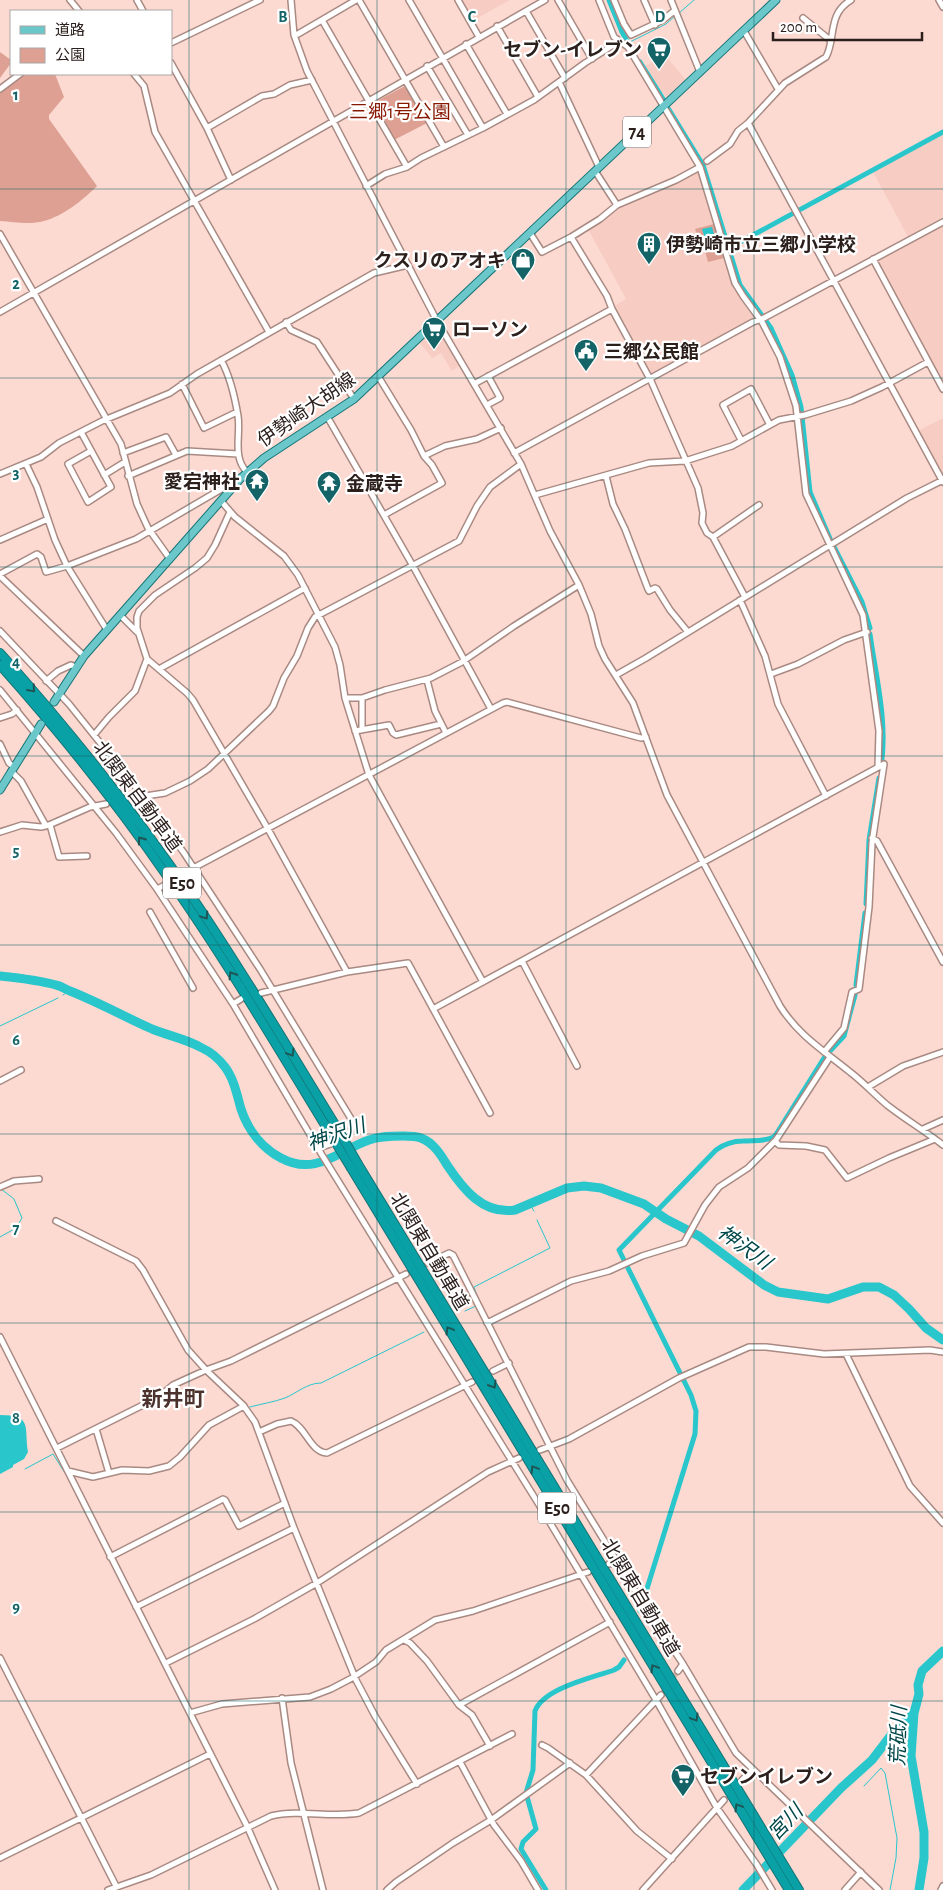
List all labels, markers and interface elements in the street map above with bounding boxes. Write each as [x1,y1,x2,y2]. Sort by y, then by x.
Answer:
text: B [278,9,288,25]
text: C [468,9,477,25]
text: D [655,9,666,25]
legend [10,10,172,75]
scale bar [773,10,922,42]
text: 200 m [780,20,817,35]
text: 道路 [55,22,85,38]
supermarket icon: セブン-イレブン [646,36,672,70]
place label: セブン-イレブン [503,39,642,60]
text: 公園 [55,47,85,63]
text: 1 [13,87,19,103]
park label: 三郷1号公園 [349,102,451,122]
road number: 74 [623,116,651,148]
building icon: 伊勢崎市立三郷小学校 [636,231,662,265]
place label: 伊勢崎市立三郷小学校 [666,234,856,255]
shop icon: クスリのアオキ [510,247,536,281]
place label: クスリのアオキ [374,251,506,271]
text: 2 [12,276,20,292]
supermarket icon: ローソン [421,316,447,350]
place label: ローソン [452,321,528,340]
public building icon: 三郷公民館 [573,338,599,372]
place label: 三郷公民館 [604,342,699,362]
street label: 伊勢崎大胡線 [254,368,359,451]
text: 3 [13,465,20,481]
temple icon: 愛宕神社 [244,468,270,502]
temple icon: 金蔵寺 [316,470,342,504]
place label: 愛宕神社 [164,471,240,492]
place label: 金蔵寺 [346,474,403,494]
text: 4 [12,654,20,670]
one-way arrow [27,684,36,693]
street label: 北関東自動車道 [89,737,185,856]
one-way arrow [139,837,147,846]
text: 5 [13,843,20,859]
road number: E50 [163,868,201,898]
one-way arrow [198,911,208,920]
one-way arrow [229,971,239,980]
text: 6 [12,1032,20,1048]
one-way arrow [285,1048,295,1057]
water label: 神沢川 [304,1114,370,1154]
street label: 北関東自動車道 [386,1189,472,1314]
text: 7 [13,1221,20,1237]
water label: 神沢川 [714,1221,777,1275]
one-way arrow [446,1327,456,1336]
one-way arrow [486,1379,496,1388]
district label: 新井町 [142,1387,205,1410]
text: 8 [12,1410,20,1426]
one-way arrow [530,1466,540,1475]
road number: E50 [538,1492,576,1524]
street label: 北関東自動車道 [597,1535,683,1660]
text: 9 [12,1599,20,1615]
one-way arrow [651,1664,661,1673]
water label: 荒砥川 [887,1704,910,1766]
one-way arrow [689,1713,698,1722]
supermarket icon: セブンイレブン [670,1763,696,1797]
place label: セブンイレブン [700,1766,833,1787]
water label: 宮川 [764,1799,808,1844]
one-way arrow [735,1803,745,1812]

